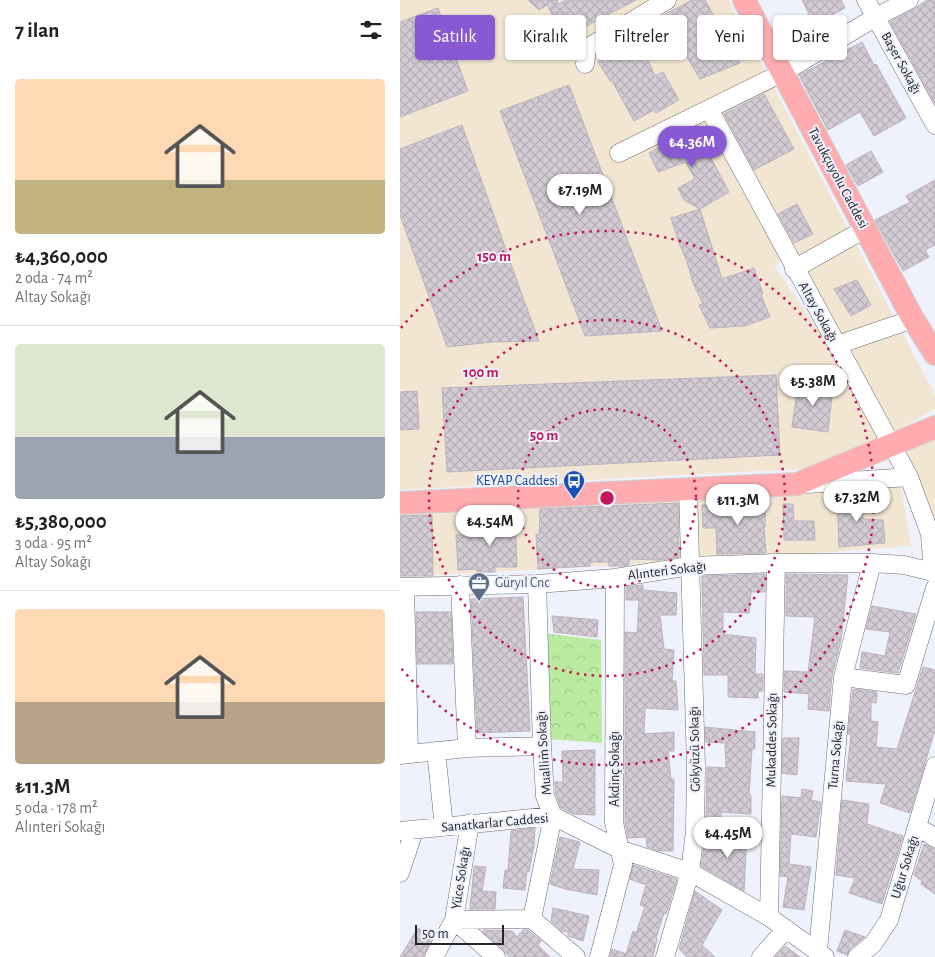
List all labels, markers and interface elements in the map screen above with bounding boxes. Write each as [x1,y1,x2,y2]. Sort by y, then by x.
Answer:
chip: Satılık [415,15,495,60]
chip: Kiralık [505,15,586,60]
chip: Filtreler [596,15,687,60]
chip: Yeni [697,15,763,60]
chip: Daire [773,15,847,60]
icon: filters [357,16,385,44]
text: 7 ilan [15,20,59,41]
street label: Başer Sokağı [878,30,924,96]
icon: home [155,111,245,201]
street label: Tavukçuyolu Caddesi [805,125,871,231]
pin: ₺4.36M [651,126,733,168]
text: ₺4.36M [669,134,715,150]
pin: ₺7.19M [539,174,621,216]
text: ₺7.19M [558,182,602,198]
text: ₺4,360,000 [15,246,108,267]
text: 150 m [477,249,511,264]
text: 2 oda · 74 m² [15,270,93,286]
street label: Altay Sokağı [796,279,840,345]
text: Altay Sokağı [15,289,91,305]
pin: ₺5.38M [772,364,854,407]
text: 100 m [463,365,499,380]
text: ₺5.38M [790,373,836,389]
icon: home [155,377,245,467]
text: 50 m [530,428,558,443]
bus stop icon: KEYAP Caddesi [562,469,586,500]
place label: KEYAP Caddesi [476,474,558,488]
pin: ₺7.32M [816,480,898,523]
pin: ₺11.3M [697,484,779,526]
centre of rings [598,489,616,507]
text: ₺7.32M [834,489,880,505]
text: ₺11.3M [717,492,759,508]
pin: ₺4.54M [449,504,531,547]
text: ₺5,380,000 [15,511,107,532]
text: ₺4.54M [467,513,513,529]
text: 3 oda · 95 m² [15,535,92,551]
text: Altay Sokağı [15,554,91,570]
street label: Alınteri Sokağı [627,559,707,583]
office icon: Güryıl Cnc [467,571,491,602]
place label: Güryıl Cnc [495,576,550,590]
icon: home [155,642,245,732]
street label: Mukaddes Sokağı [764,692,780,788]
street label: Gökyüzü Sokağı [687,706,703,792]
street label: Muallim Sokağı [534,711,554,795]
street label: Turna Sokağı [826,720,846,790]
street label: Akdinç Sokağı [608,731,622,807]
text: ₺11.3M [15,776,71,797]
text: 5 oda · 178 m² [15,800,98,816]
street label: Sanatkarlar Caddesi [441,811,549,835]
pin: ₺4.45M [687,816,769,859]
text: Alınteri Sokağı [15,819,105,835]
text: ₺4.45M [705,825,751,841]
street label: Uğur Sokağı [889,834,921,900]
street label: Yüce Sokağı [449,845,473,911]
scale bar [415,922,504,945]
text: 50 m [422,927,449,941]

